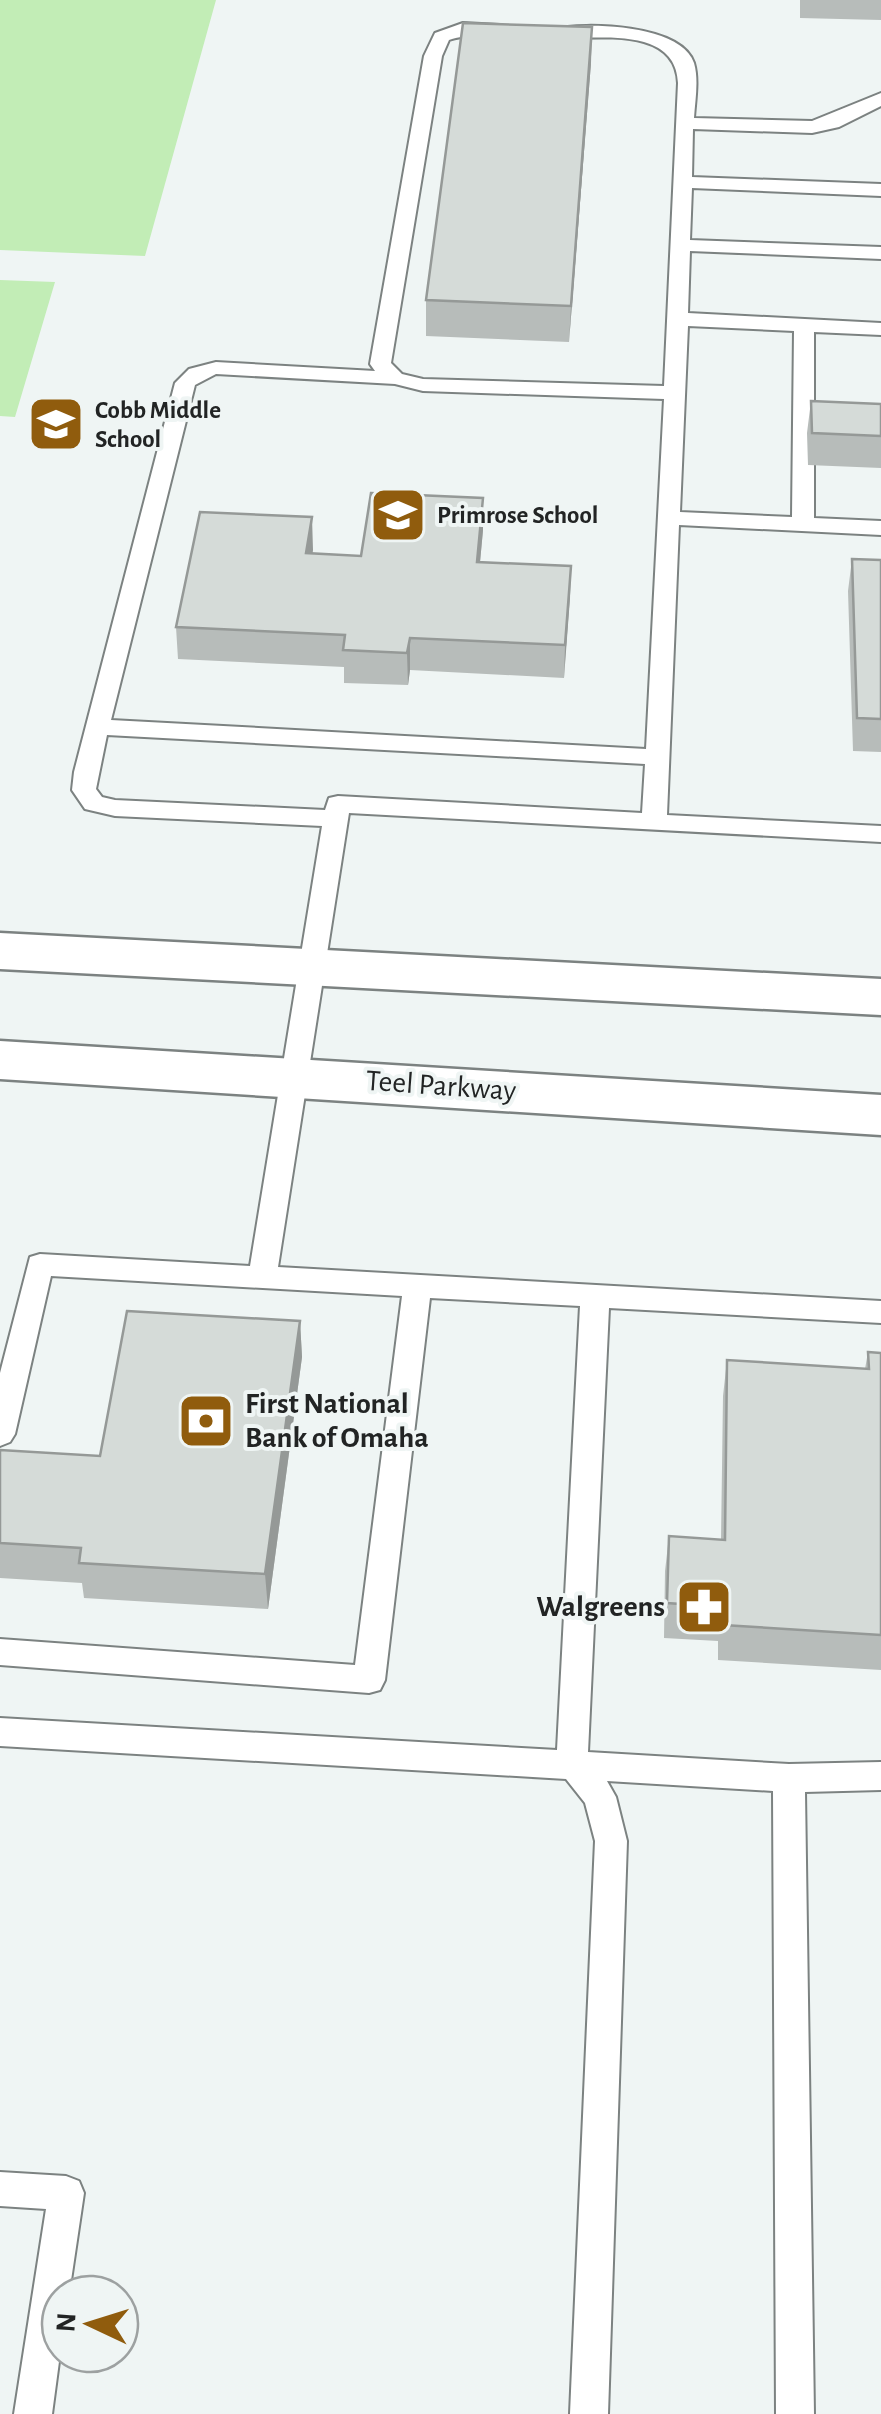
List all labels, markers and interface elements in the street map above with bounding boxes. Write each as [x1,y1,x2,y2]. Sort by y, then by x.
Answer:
school or university icon: Cobb Middle School [26,394,86,454]
place label: Cobb Middle School [95,398,221,452]
school or university icon: Primrose School [368,485,428,545]
place label: Primrose School [437,503,598,528]
street label: Teel Parkway [365,1066,517,1106]
place label: First National Bank of Omaha [245,1389,429,1453]
bank icon: First National Bank of Omaha [176,1391,236,1451]
pharmacy icon: Walgreens [674,1577,734,1637]
place label: Walgreens [536,1592,665,1622]
north arrow [40,2274,140,2374]
text: N [52,2312,82,2333]

